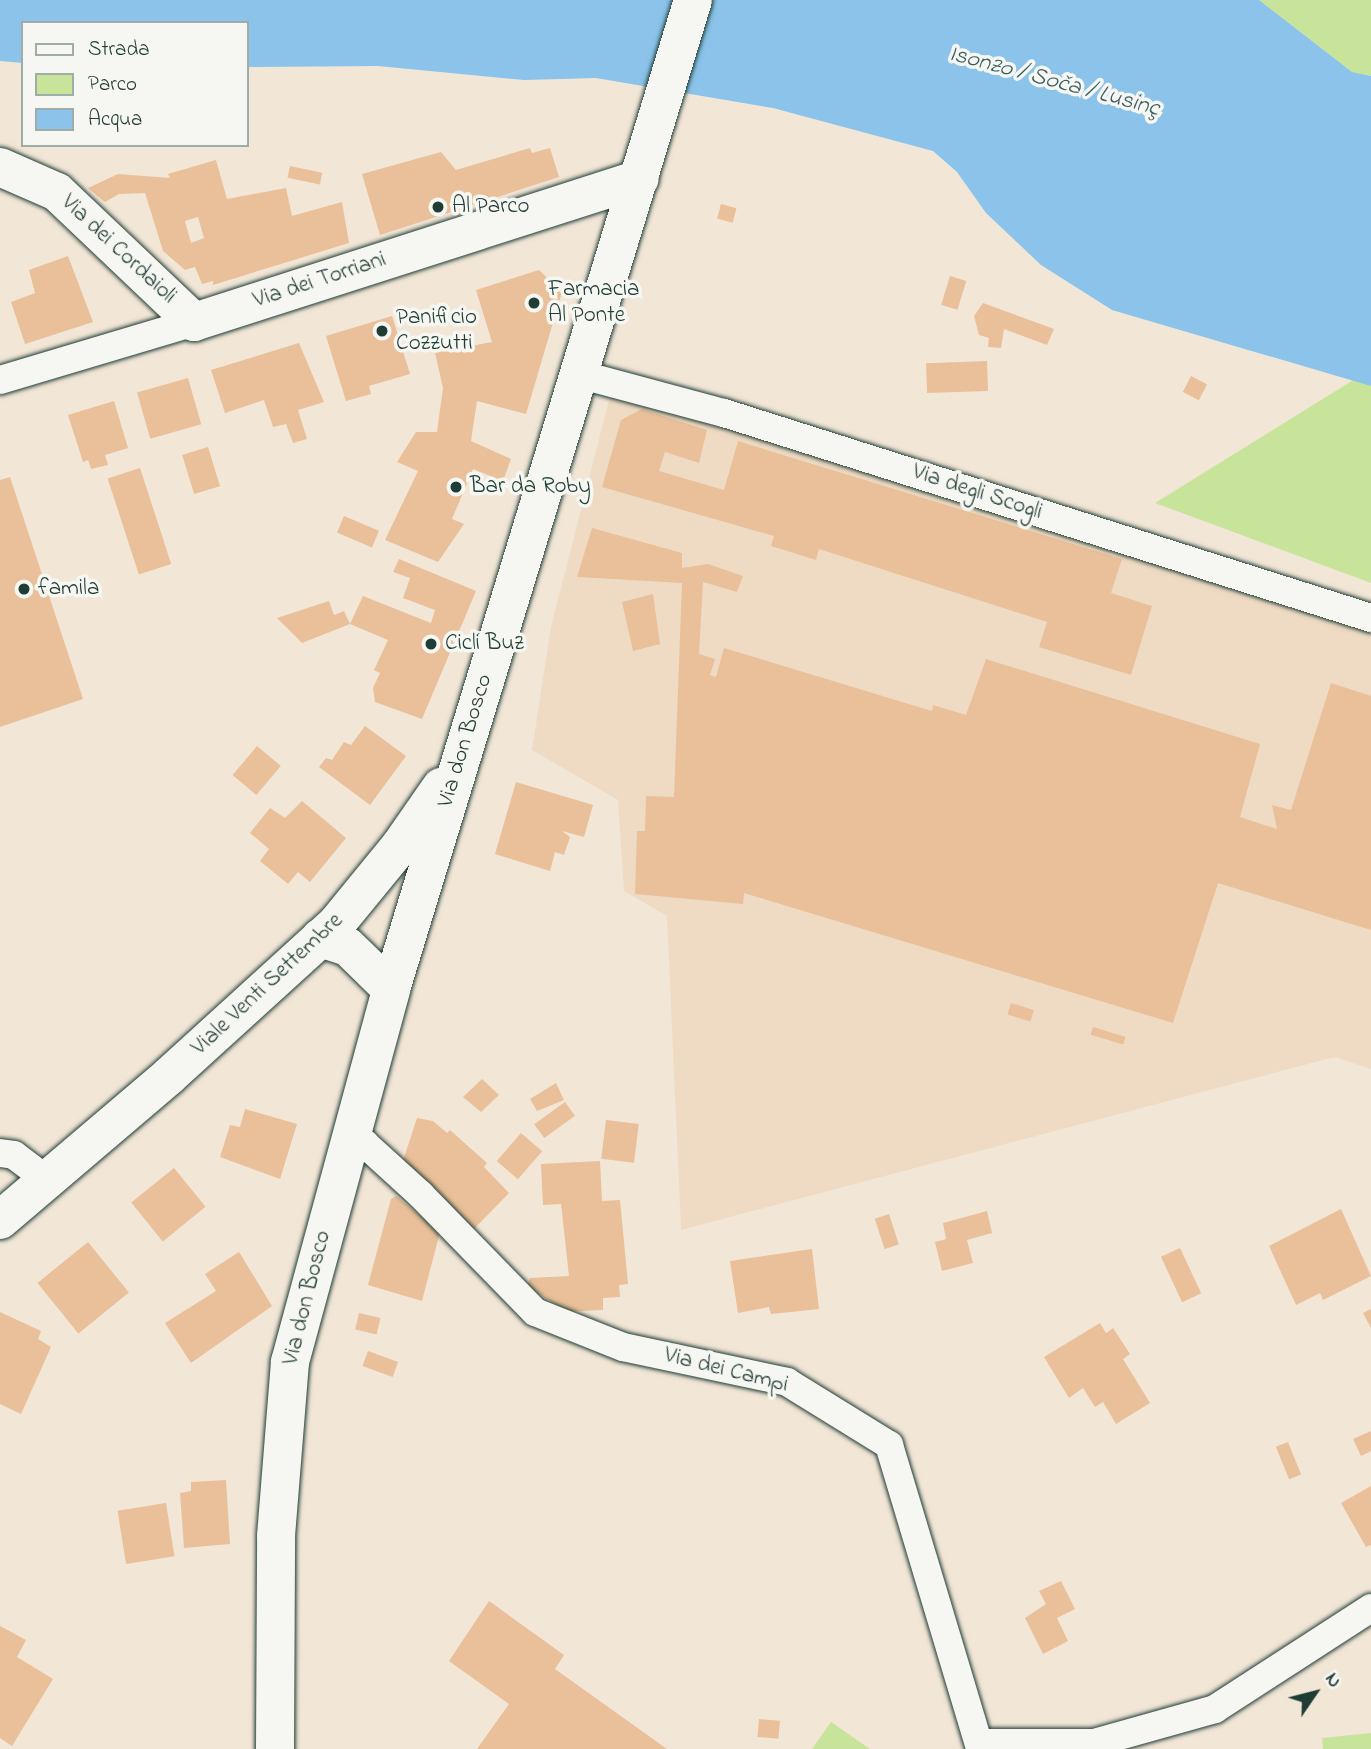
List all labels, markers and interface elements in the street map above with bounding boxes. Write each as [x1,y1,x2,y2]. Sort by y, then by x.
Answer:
legend [21,21,248,147]
text: Strada [88,35,150,65]
water label: Isonzo / Soča / Lusinç [946,40,1162,124]
text: Parco [88,70,137,100]
text: Acqua [88,105,142,135]
street label: Via dei Cordaioli [55,189,181,311]
place label: Al Parco [452,193,529,221]
marker: Al Parco [430,199,446,215]
street label: Via dei Torriani [250,247,390,315]
place label: Farmacia Al Ponte [548,276,639,330]
marker: Farmacia Al Ponte [526,295,542,311]
place label: Panificio Cozzutti [396,304,477,358]
marker: Panificio Cozzutti [374,323,390,339]
street label: Via degli Scogli [909,459,1045,527]
place label: Bar da Roby [470,473,591,501]
marker: Bar da Roby [448,479,464,495]
place label: famila [38,575,99,603]
marker: famila [16,581,32,597]
place label: Cicli Buz [445,630,524,658]
marker: Cicli Buz [423,636,439,652]
street label: Via don Bosco [433,671,499,811]
street label: Viale Venti Settembre [187,908,349,1062]
street label: Via don Bosco [278,1228,338,1368]
street label: Via dei Campi [661,1342,791,1400]
north arrow [1280,1658,1350,1728]
text: N [1318,1668,1347,1694]

